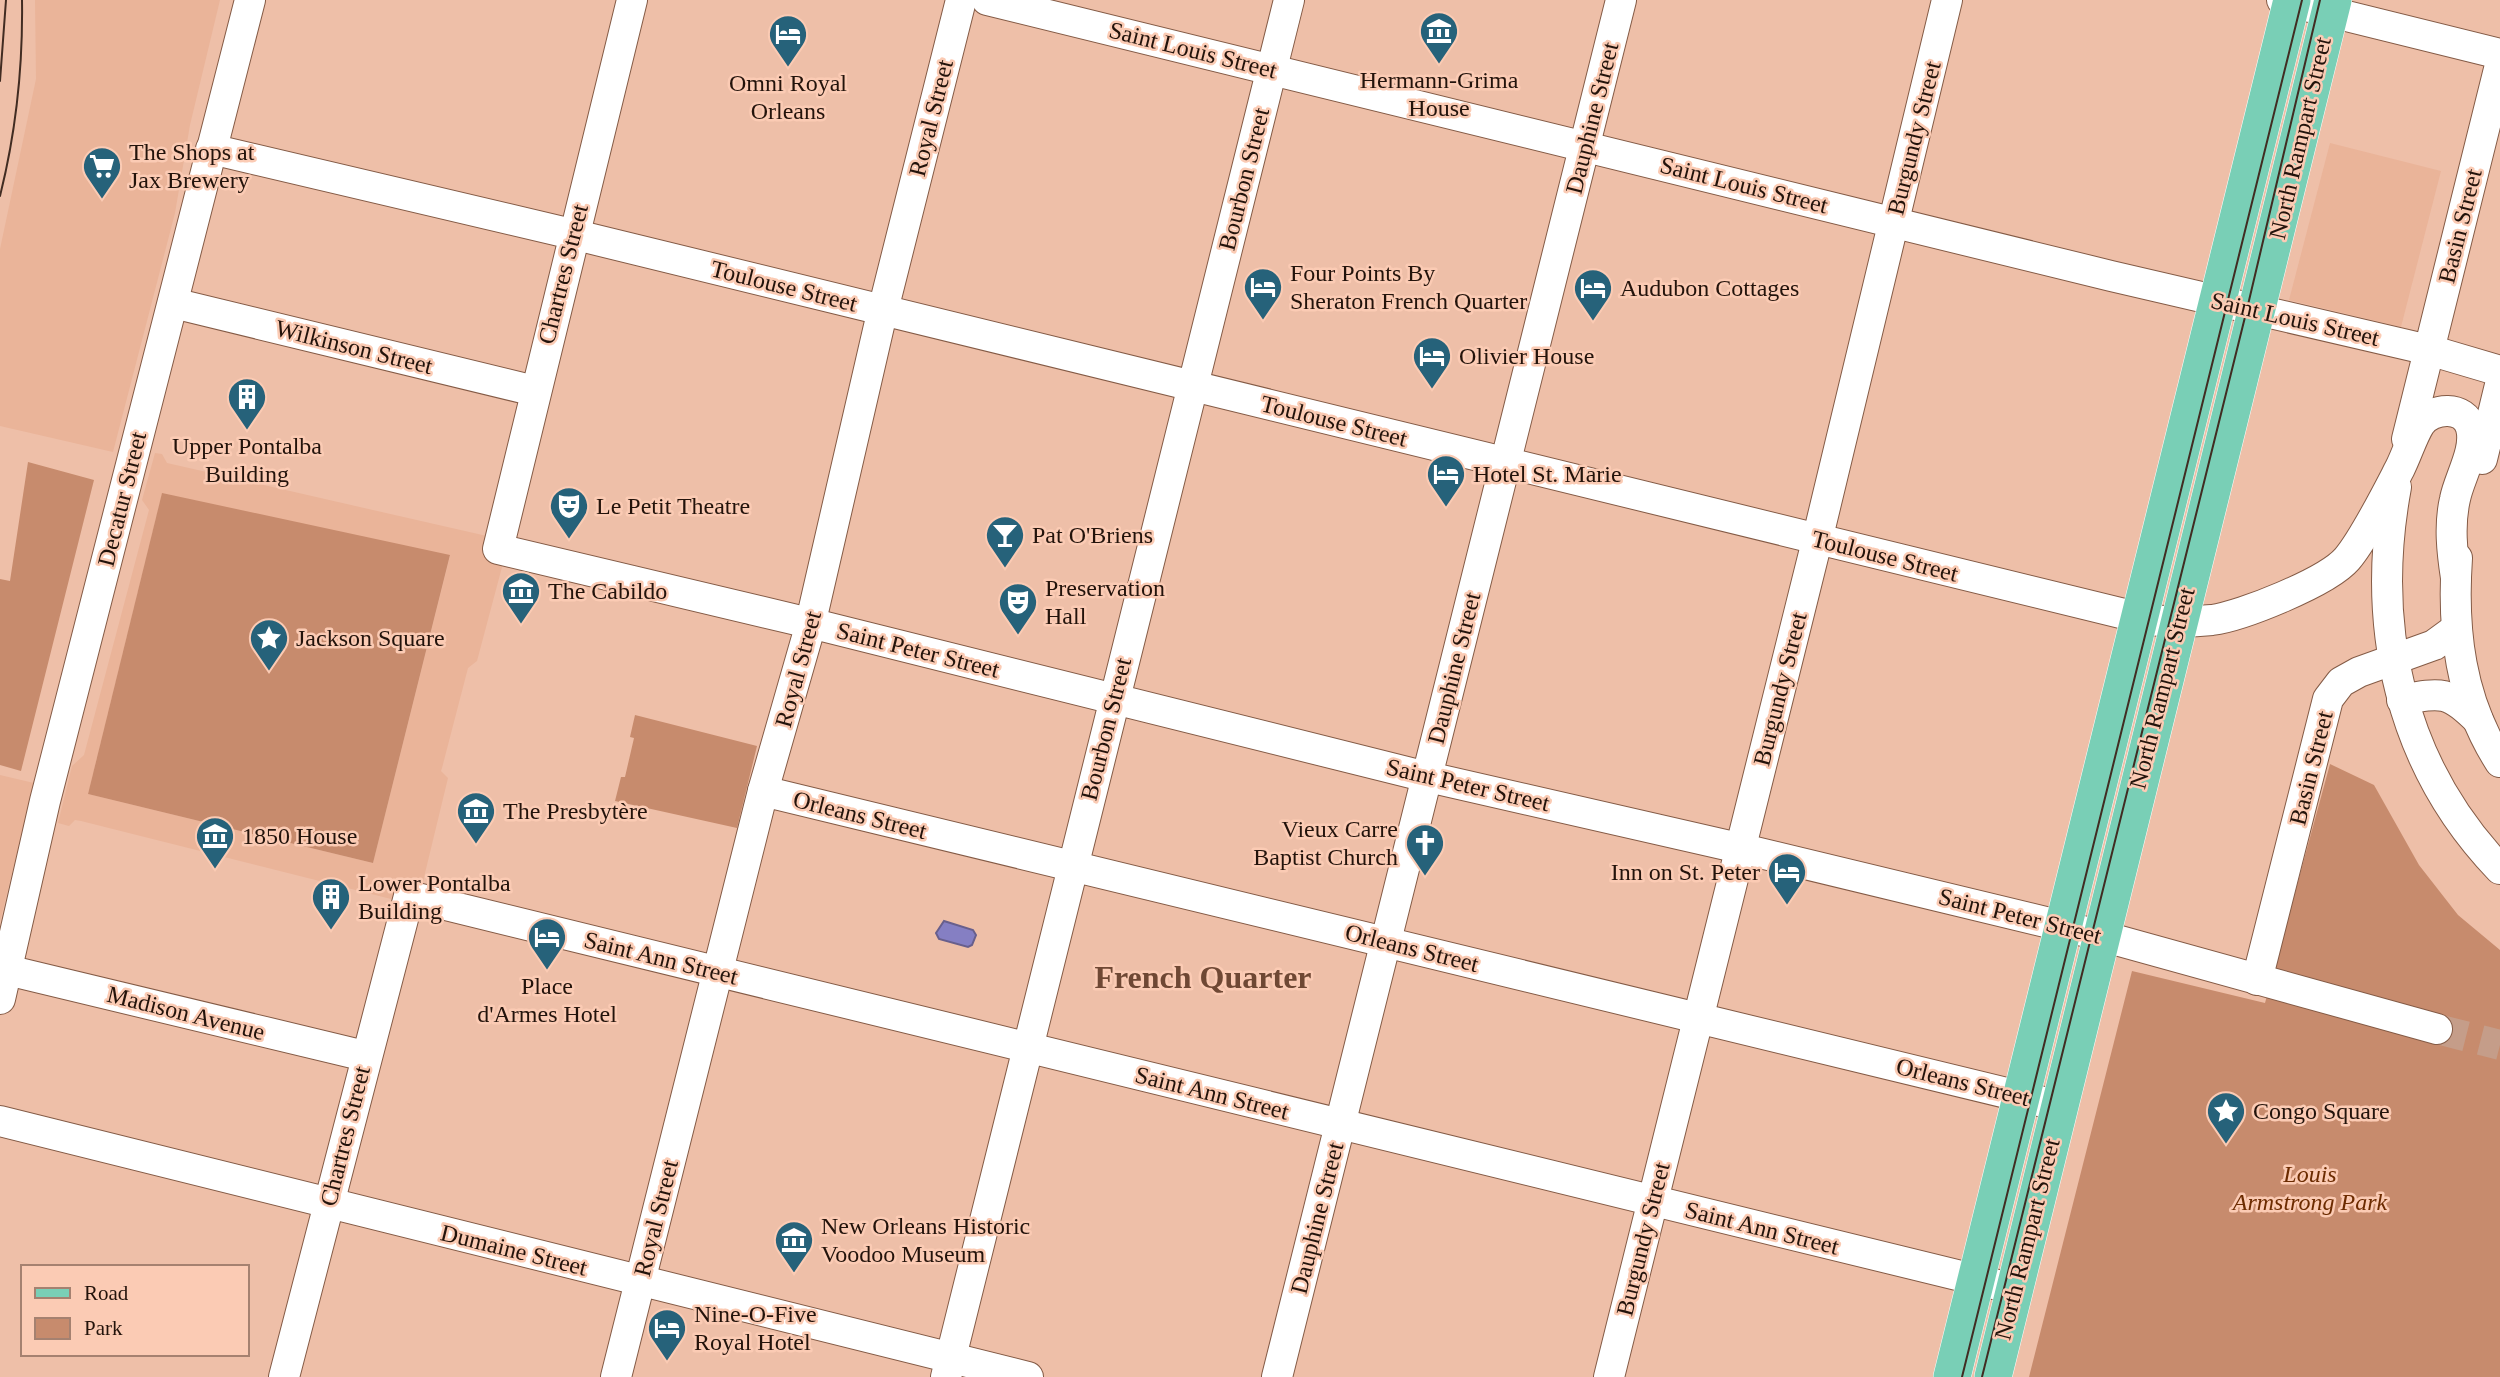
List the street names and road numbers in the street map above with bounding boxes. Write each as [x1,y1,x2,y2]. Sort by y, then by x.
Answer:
street label: Saint Louis Street [1106,17,1280,83]
street label: North Rampart Street [2264,34,2336,242]
street label: Dauphine Street [1561,39,1623,196]
street label: Royal Street [904,57,958,179]
street label: Burgundy Street [1882,58,1946,218]
street label: Bourbon Street [1214,105,1274,253]
street label: Saint Louis Street [1657,152,1831,218]
street label: Basin Street [2433,166,2487,286]
street label: Chartres Street [533,201,593,347]
street label: Toulouse Street [708,255,860,317]
street label: Saint Louis Street [2208,287,2382,351]
street label: Wilkinson Street [273,315,436,379]
street label: Toulouse Street [1258,390,1410,452]
street label: Decatur Street [93,429,151,569]
street label: Toulouse Street [1809,525,1961,587]
street label: North Rampart Street [2124,584,2200,791]
street label: Dauphine Street [1423,589,1485,746]
street label: Royal Street [770,608,826,730]
street label: Burgundy Street [1748,609,1812,769]
street label: Saint Peter Street [834,617,1002,683]
street label: Bourbon Street [1076,655,1136,803]
street label: Basin Street [2284,708,2338,828]
street label: Saint Peter Street [1384,754,1552,816]
street label: Orleans Street [791,786,930,844]
street label: Saint Peter Street [1936,883,2104,949]
street label: Orleans Street [1343,919,1482,977]
street label: Saint Ann Street [582,926,741,990]
street label: Madison Avenue [104,981,268,1045]
street label: Orleans Street [1894,1053,2033,1111]
street label: Saint Ann Street [1133,1061,1292,1125]
street label: Chartres Street [315,1063,375,1209]
street label: North Rampart Street [1989,1135,2065,1342]
street label: Dauphine Street [1286,1139,1348,1296]
street label: Royal Street [629,1157,683,1279]
street label: Burgundy Street [1611,1159,1675,1319]
street label: Saint Ann Street [1683,1196,1842,1260]
street label: Dumaine Street [438,1219,590,1281]

